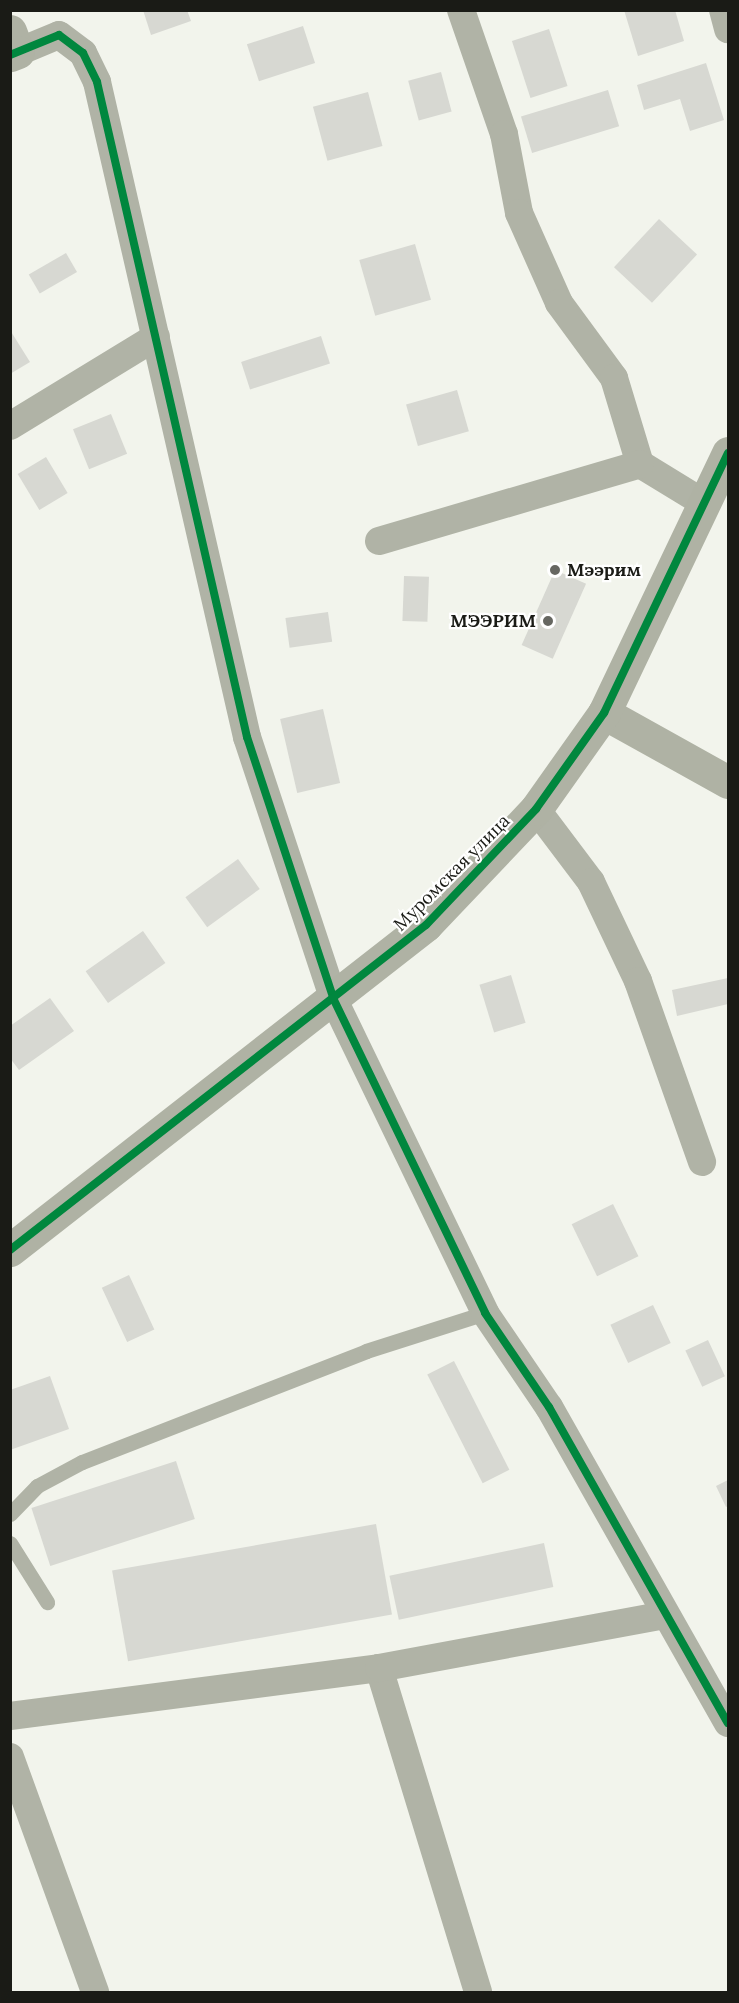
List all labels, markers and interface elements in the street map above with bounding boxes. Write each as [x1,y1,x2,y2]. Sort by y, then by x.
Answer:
place label: Мээрим [567,559,641,581]
marker: Мээрим [548,563,562,577]
place label: МЭЭРИМ [450,610,536,632]
marker: МЭЭРИМ [541,614,555,628]
street label: Муромская улица [389,810,515,936]

